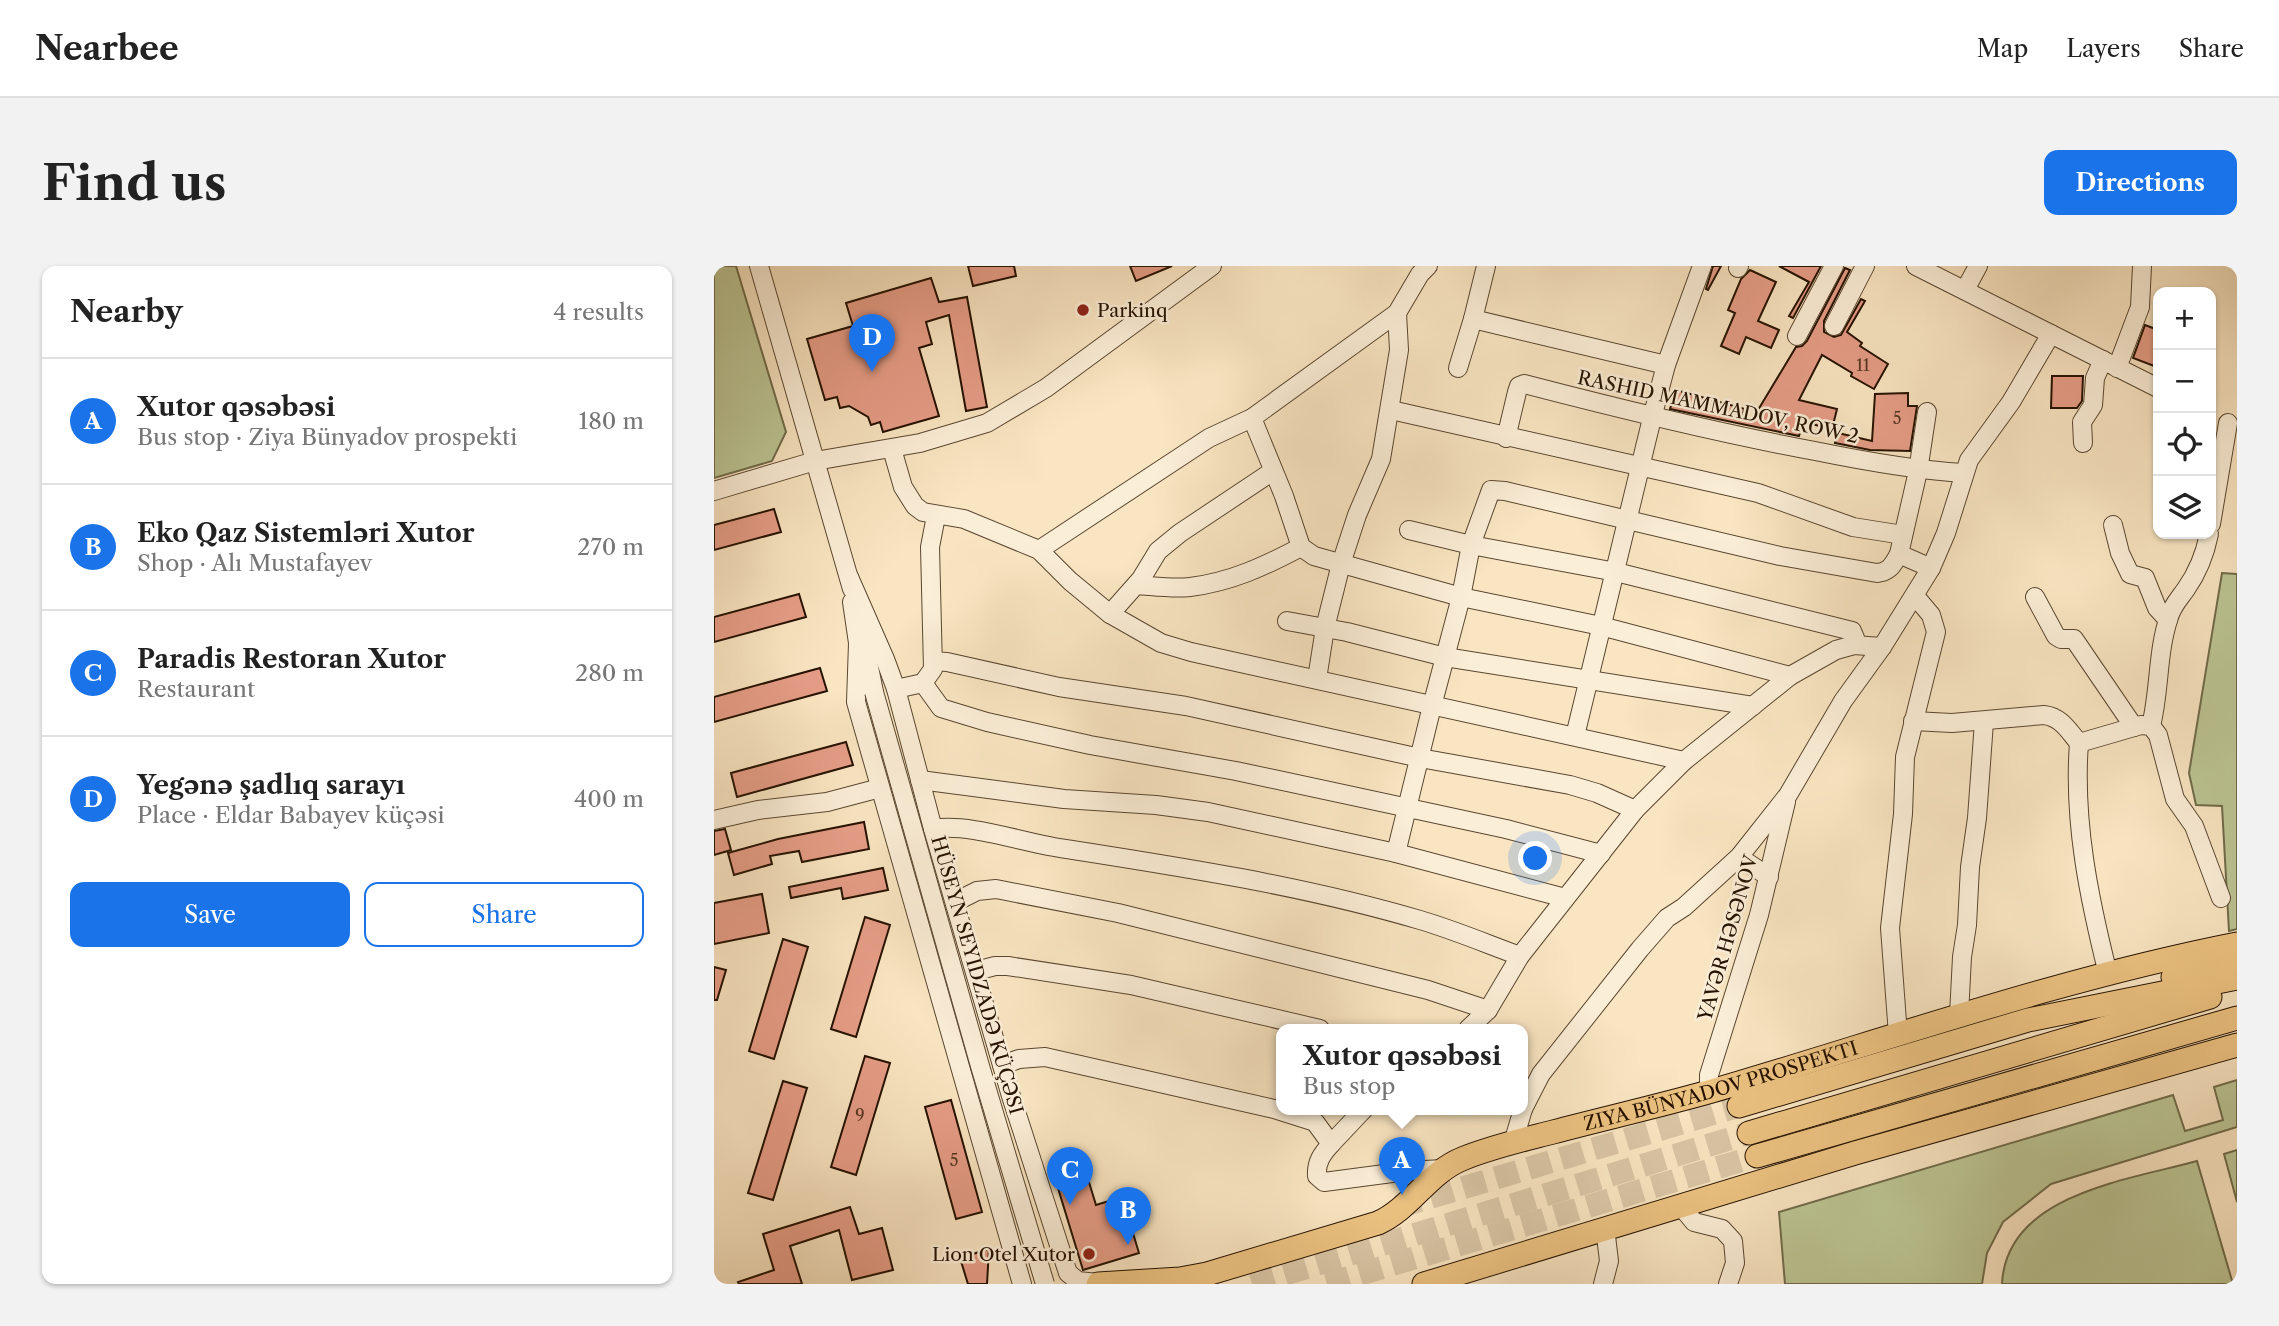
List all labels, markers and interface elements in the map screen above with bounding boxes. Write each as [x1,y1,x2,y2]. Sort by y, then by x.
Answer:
text: Nearbee [35,28,179,69]
text: Map [1977,34,2028,63]
text: Layers [2066,34,2141,63]
text: Share [2179,34,2244,63]
button: Directions [2044,150,2237,215]
text: Find us [42,152,226,213]
map controls [2153,287,2216,539]
button: + [2153,287,2216,350]
text: Nearby [70,293,183,330]
text: 4 results [553,298,644,326]
place label: Parkinq [1097,299,1168,322]
marker: Parkinq [1075,302,1091,318]
pin: D [849,314,895,372]
button: − [2153,350,2216,413]
house number: 11 [1856,355,1870,375]
street label: RASHID MAMMADOV, ROW 2 [1575,366,1861,448]
text: Xutor qəsəbəsi [137,391,335,423]
text: A [84,407,102,435]
text: 180 m [579,407,644,435]
house number: 5 [1893,408,1901,428]
button: locate [2153,413,2216,476]
text: Bus stop · Ziya Bünyadov prospekti [137,423,517,451]
button: layers [2153,476,2216,539]
text: Eko Qaz Sistemləri Xutor [137,517,474,549]
text: B [84,533,102,561]
text: 270 m [577,533,644,561]
text: Shop · Alı Mustafayev [137,549,372,577]
text: Paradis Restoran Xutor [137,643,446,675]
text: C [84,659,102,687]
text: 280 m [575,659,644,687]
text: Restaurant [137,675,255,703]
text: Yegənə şadlıq sarayı [137,769,405,801]
text: D [83,785,103,813]
text: 400 m [574,785,644,813]
text: Place · Eldar Babayev küçəsi [137,801,444,829]
street label: HÜSEYN SEYIDZADƏ KÜÇƏSI [926,833,1028,1117]
your location [1518,841,1552,875]
street label: YAVƏR HƏSƏNOV [1693,851,1763,1025]
button: Save [70,882,350,947]
button: Share [364,882,644,947]
popup [1276,1024,1528,1115]
street label: ZIYA BÜNYADOV PROSPEKTI [1581,1036,1860,1135]
text: Xutor qəsəbəsi [1303,1040,1501,1072]
text: Bus stop [1303,1072,1396,1100]
house number: 9 [855,1105,865,1125]
pin: A [1379,1137,1425,1195]
pin: C [1047,1147,1093,1205]
house number: 5 [950,1150,958,1170]
pin: B [1105,1187,1151,1245]
place label: Lion Otel Xutor [932,1243,1075,1266]
marker: Lion Otel Xutor [1081,1246,1097,1262]

